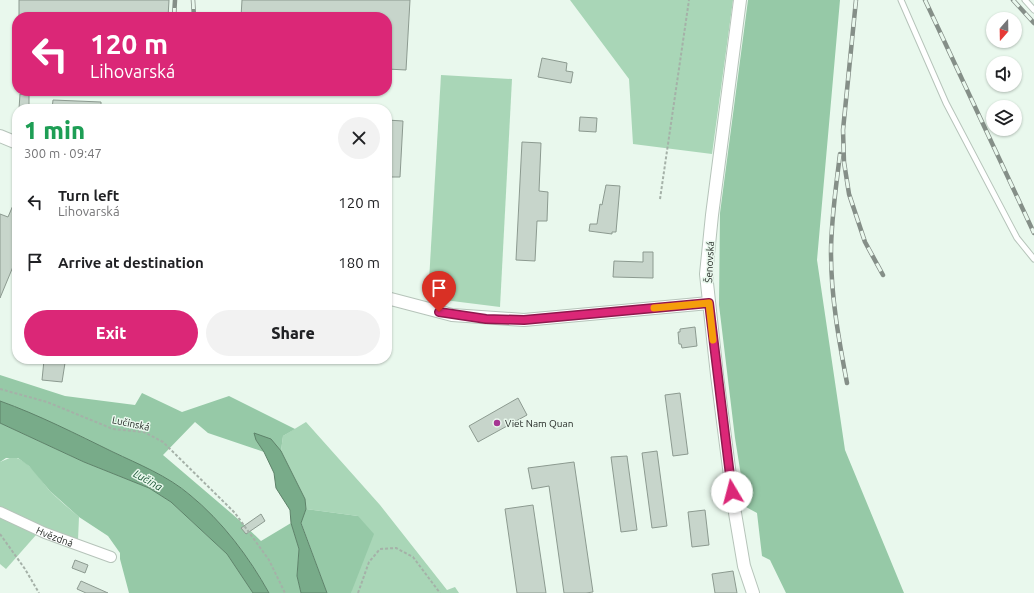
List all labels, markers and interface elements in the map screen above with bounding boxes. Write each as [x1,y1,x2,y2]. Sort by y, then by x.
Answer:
north arrow [986,12,1022,48]
map controls [986,12,1022,136]
icon: left [24,28,76,80]
text: 120 m [90,28,168,59]
button: sound [986,56,1022,92]
text: Lihovarská [90,61,175,81]
button: layers [986,100,1022,136]
text: 1 min [24,117,85,144]
button: close [338,117,380,159]
text: 300 m · 09:47 [24,146,102,160]
text: Turn left [58,187,119,204]
icon: left [24,191,46,213]
text: 120 m [338,194,380,211]
text: Lihovarská [58,204,120,218]
street label: Šenovská [702,241,716,283]
icon: arrive [24,251,46,273]
text: Arrive at destination [58,254,204,271]
text: 180 m [338,254,380,271]
pin [422,271,456,312]
icon: arrive [428,277,450,299]
button: Exit [24,310,198,356]
button: Share [206,310,380,356]
street label: Lučinská [111,414,151,433]
marker: Viet Nam Quan [492,418,502,428]
place label: Viet Nam Quan [505,418,573,429]
water label: Lučina [132,467,165,493]
position arrow [711,471,753,513]
street label: Hvězdná [34,525,75,549]

